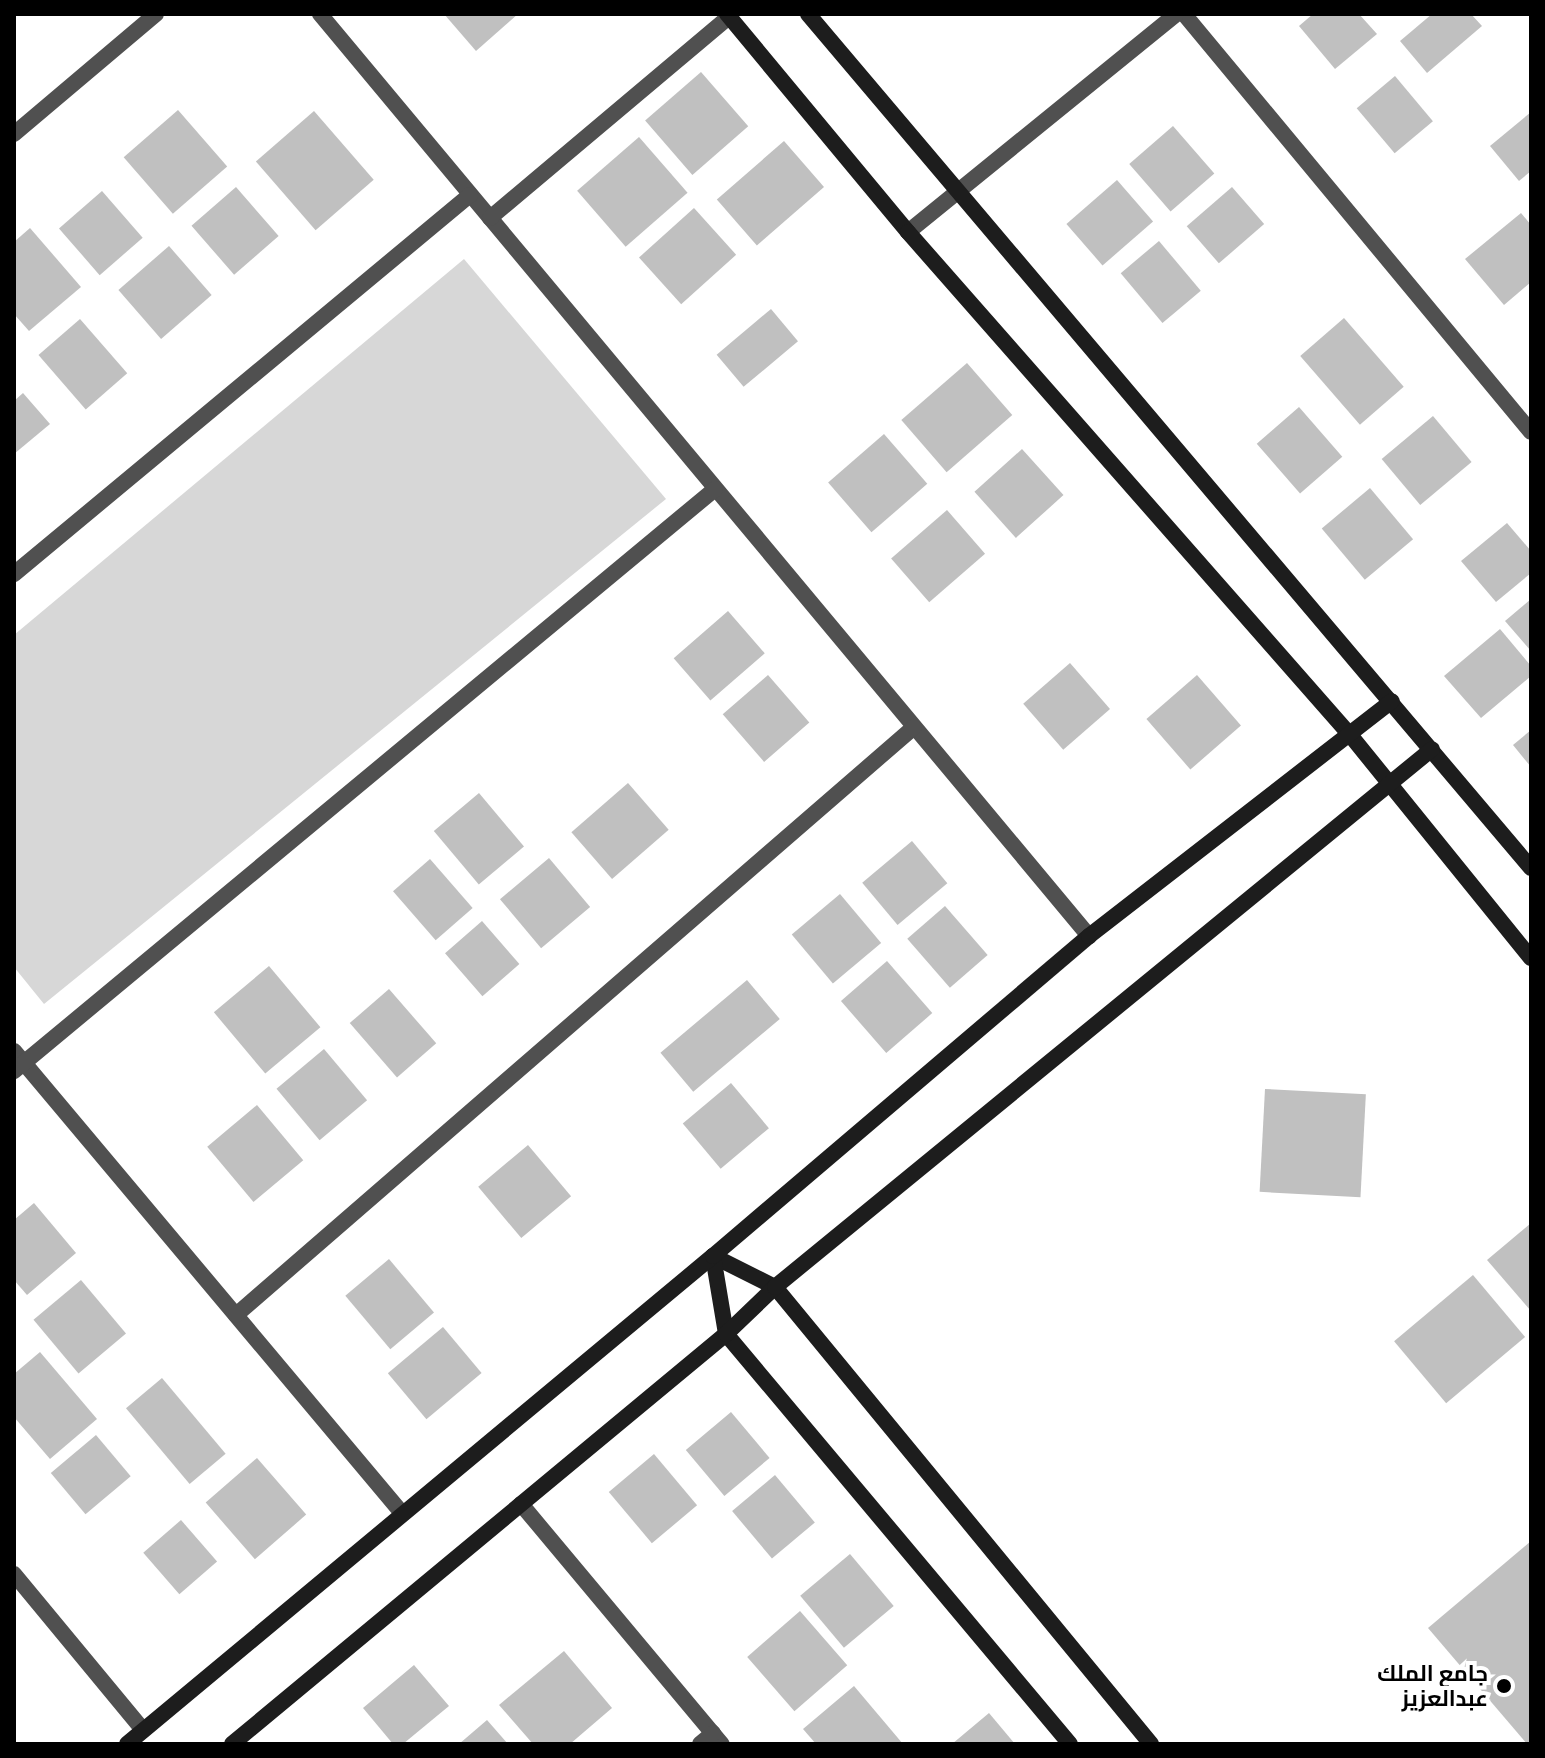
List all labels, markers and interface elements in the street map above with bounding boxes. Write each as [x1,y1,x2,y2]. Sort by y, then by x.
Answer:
place label: جامع الملك عبدالعزيز [1377,1660,1488,1712]
marker: جامع الملك عبدالعزيز [1495,1677,1513,1695]

